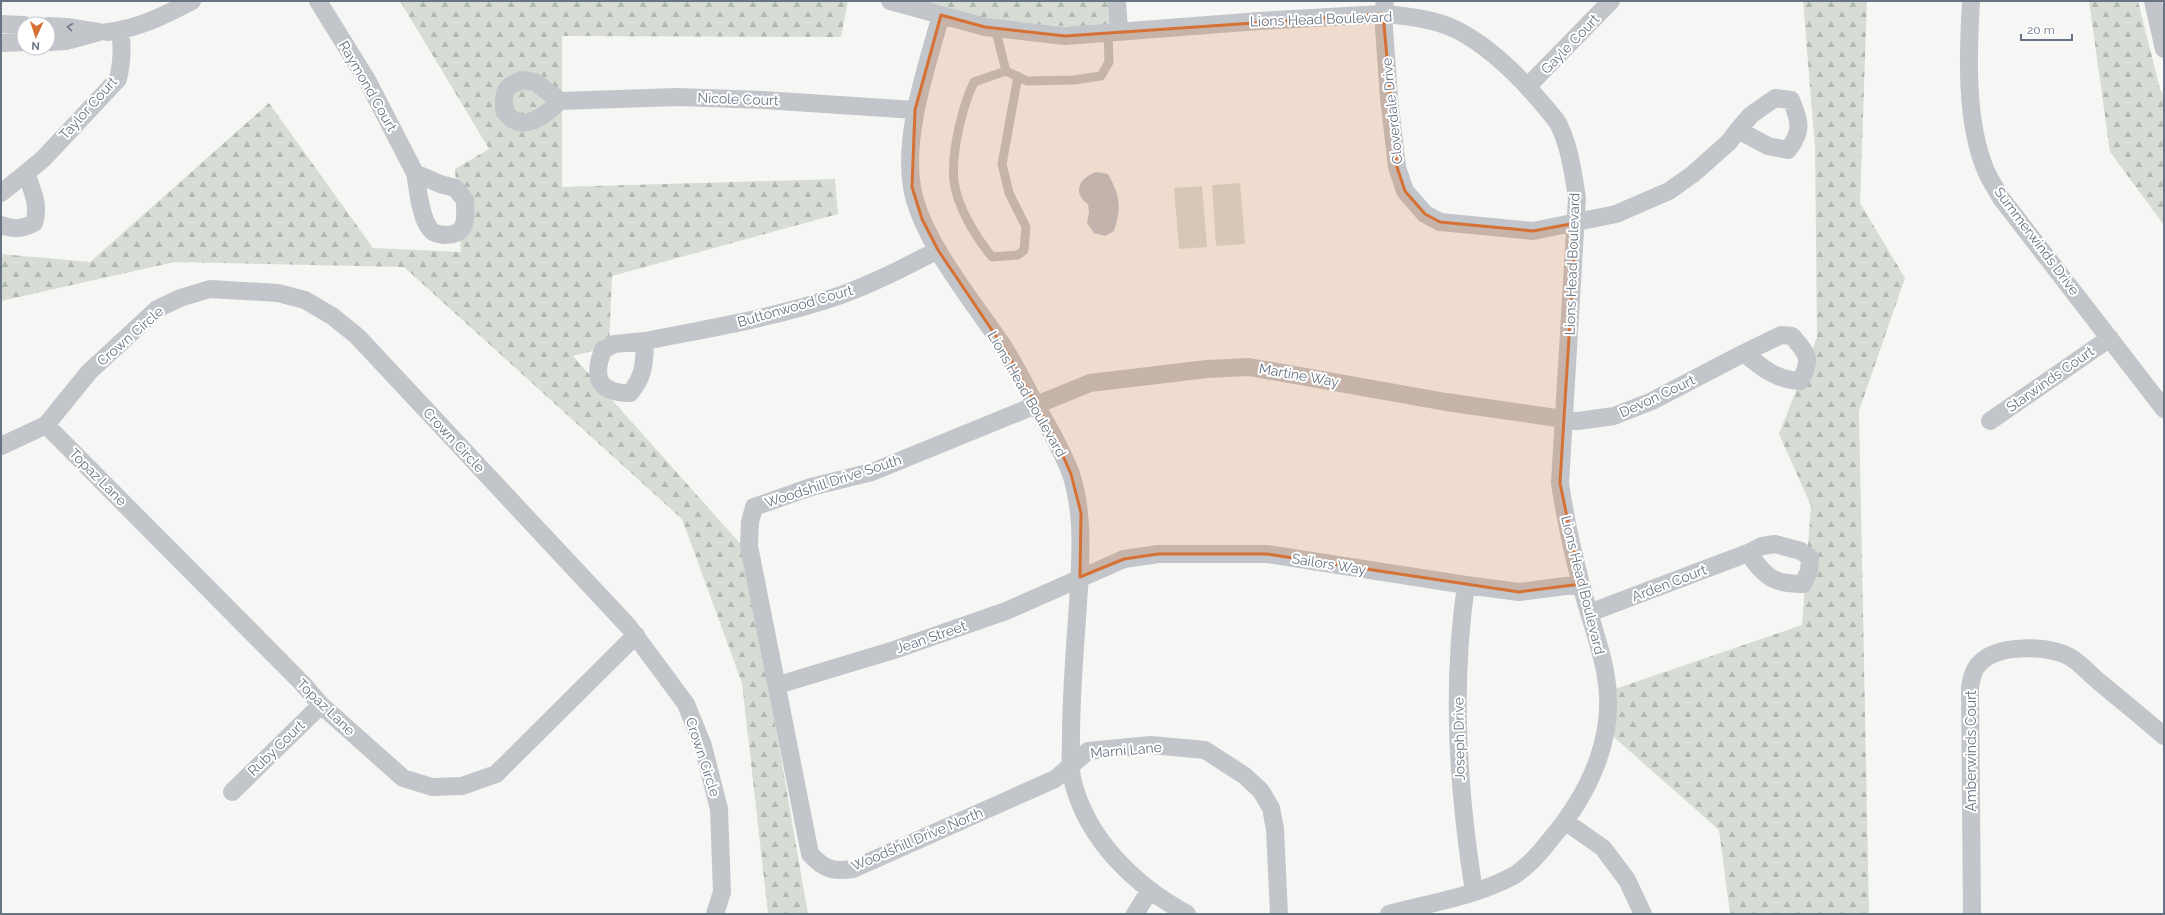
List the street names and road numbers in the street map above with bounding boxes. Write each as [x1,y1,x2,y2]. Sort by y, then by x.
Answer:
street label: Lions Head Boulevard [1250,9,1392,29]
street label: Gayle Court [1538,11,1603,77]
street label: Raymond Court [336,38,400,134]
street label: Cloverdale Drive [1378,57,1406,165]
street label: Taylor Court [56,73,120,142]
street label: Nicole Court [697,90,779,108]
street label: Summerwinds Drive [1991,184,2083,298]
street label: Lions Head Boulevard [1562,193,1582,335]
street label: Buttonwood Court [736,282,855,330]
street label: Crown Circle [94,303,166,369]
street label: Lions Head Boulevard [984,328,1070,460]
street label: Starwinds Court [2003,343,2097,415]
street label: Martine Way [1258,360,1341,390]
street label: Devon Court [1617,371,1697,420]
street label: Crown Circle [420,404,488,476]
street label: Topaz Lane [66,445,130,509]
street label: Woodshill Drive South [763,451,903,511]
street label: Lions Head Boulevard [1558,514,1608,656]
street label: Sailors Way [1291,550,1368,578]
street label: Arden Court [1629,561,1709,605]
street label: Jean Street [894,617,968,656]
street label: Topaz Lane [294,675,358,739]
street label: Amberwinds Court [1963,690,1979,812]
street label: Joseph Drive [1450,697,1468,781]
street label: Crown Circle [683,715,723,799]
street label: Ruby Court [244,717,308,779]
street label: Marni Lane [1090,739,1162,761]
street label: Woodshill Drive North [849,804,985,874]

